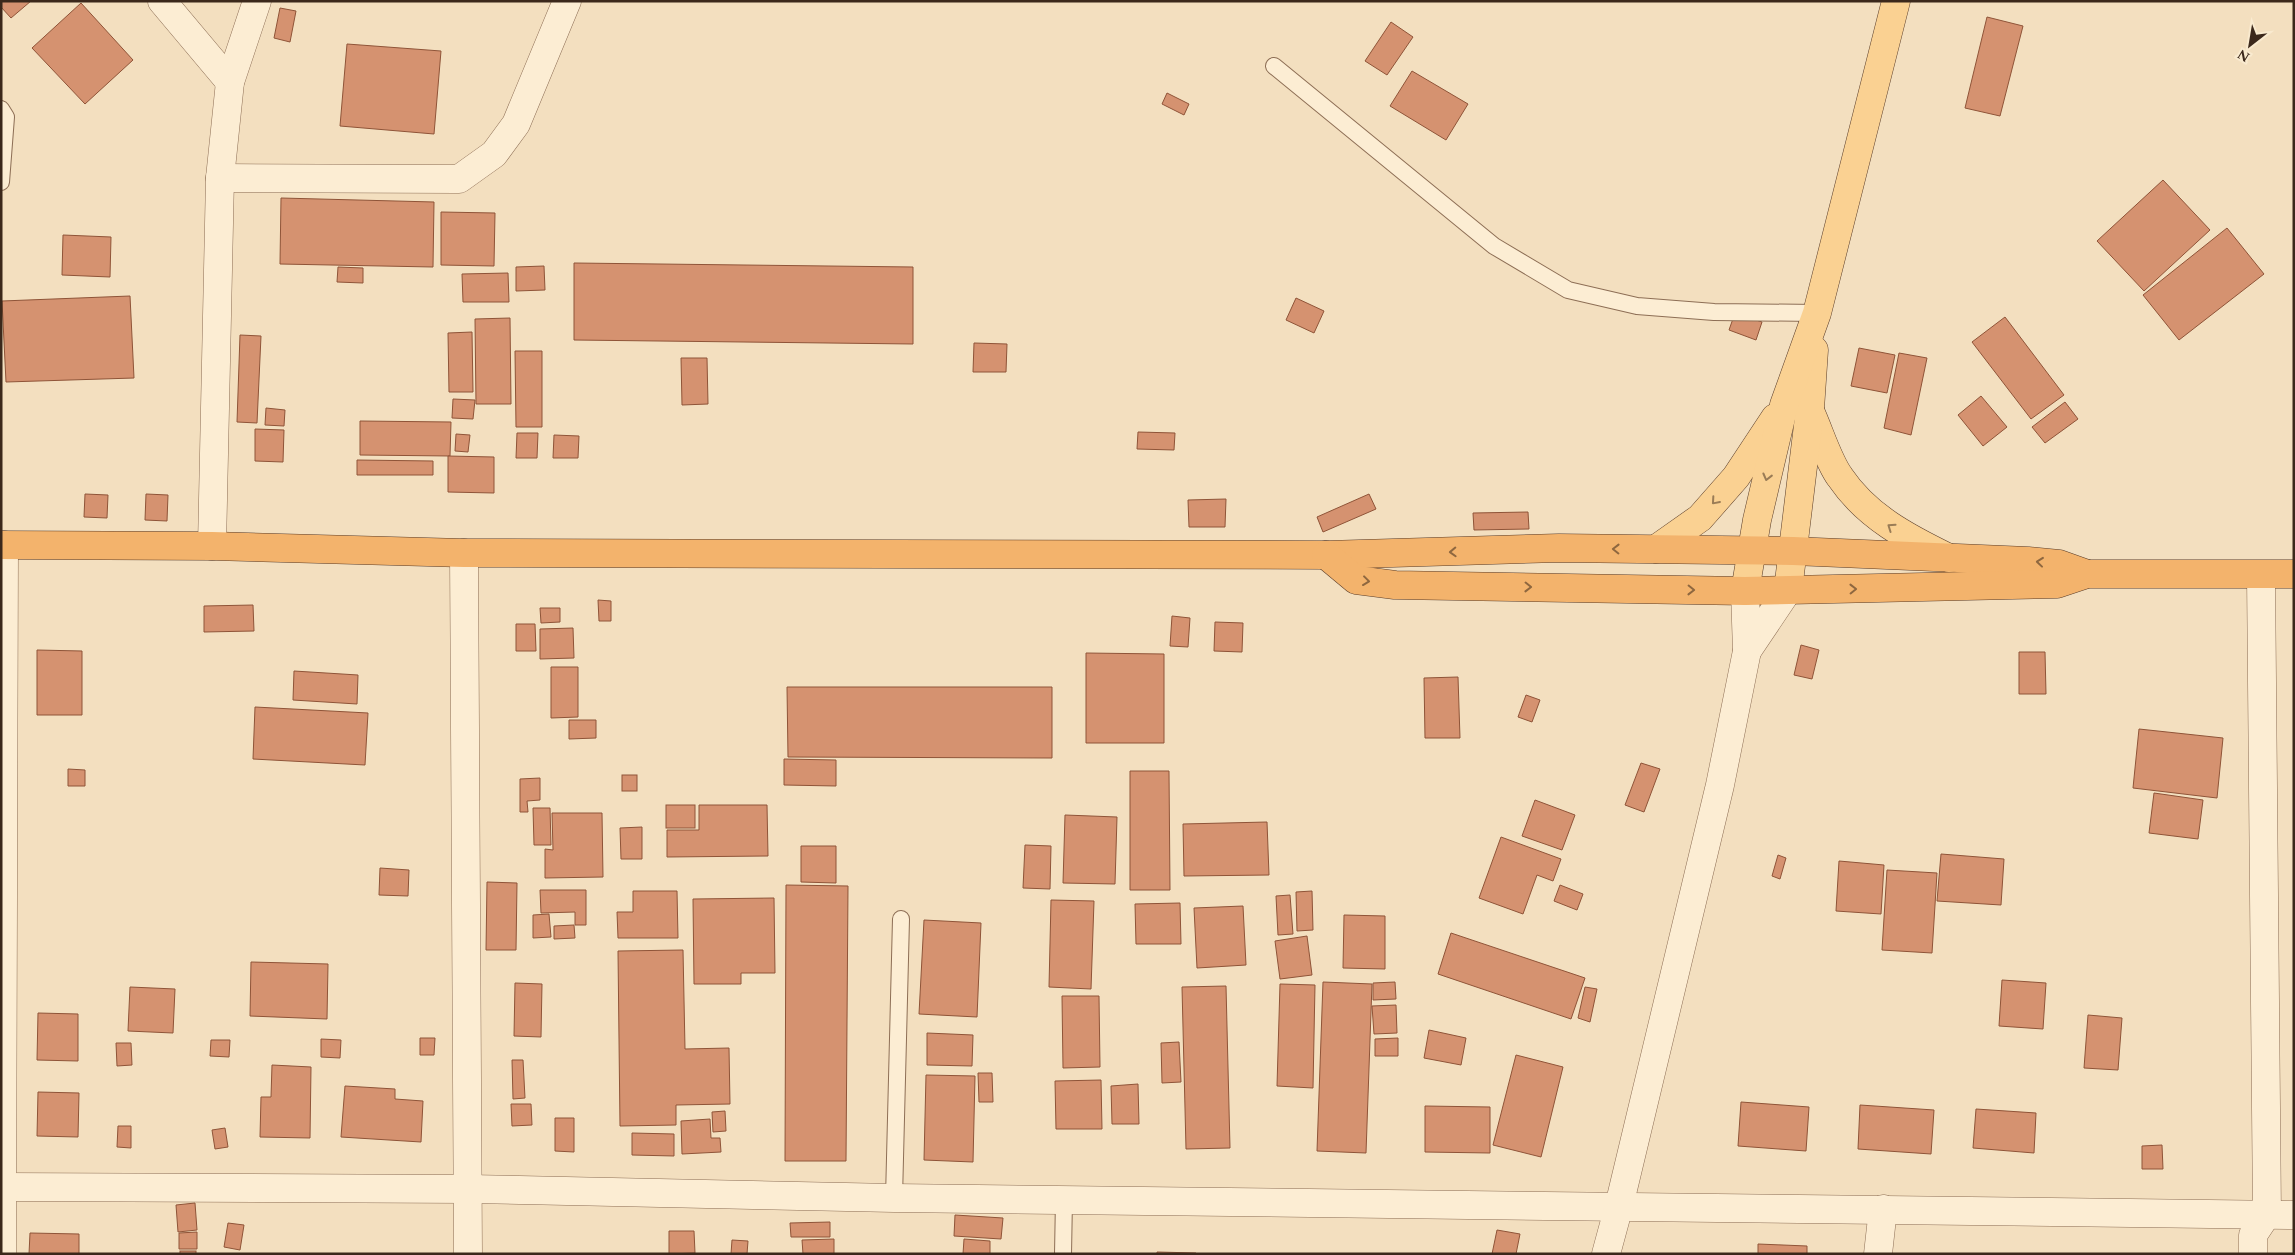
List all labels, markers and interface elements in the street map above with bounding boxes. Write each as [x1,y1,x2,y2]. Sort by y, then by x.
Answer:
north arrow [2225,20,2275,70]
text: N [2233,44,2254,68]
one-way arrow [1763,472,1773,480]
one-way arrow [1712,495,1721,504]
one-way arrow [1887,524,1897,533]
one-way arrow [1611,544,1619,554]
one-way arrow [1449,547,1456,557]
one-way arrow [2036,557,2044,568]
one-way arrow [1362,575,1370,586]
one-way arrow [1524,582,1532,592]
one-way arrow [1850,584,1857,594]
one-way arrow [1687,585,1695,595]

